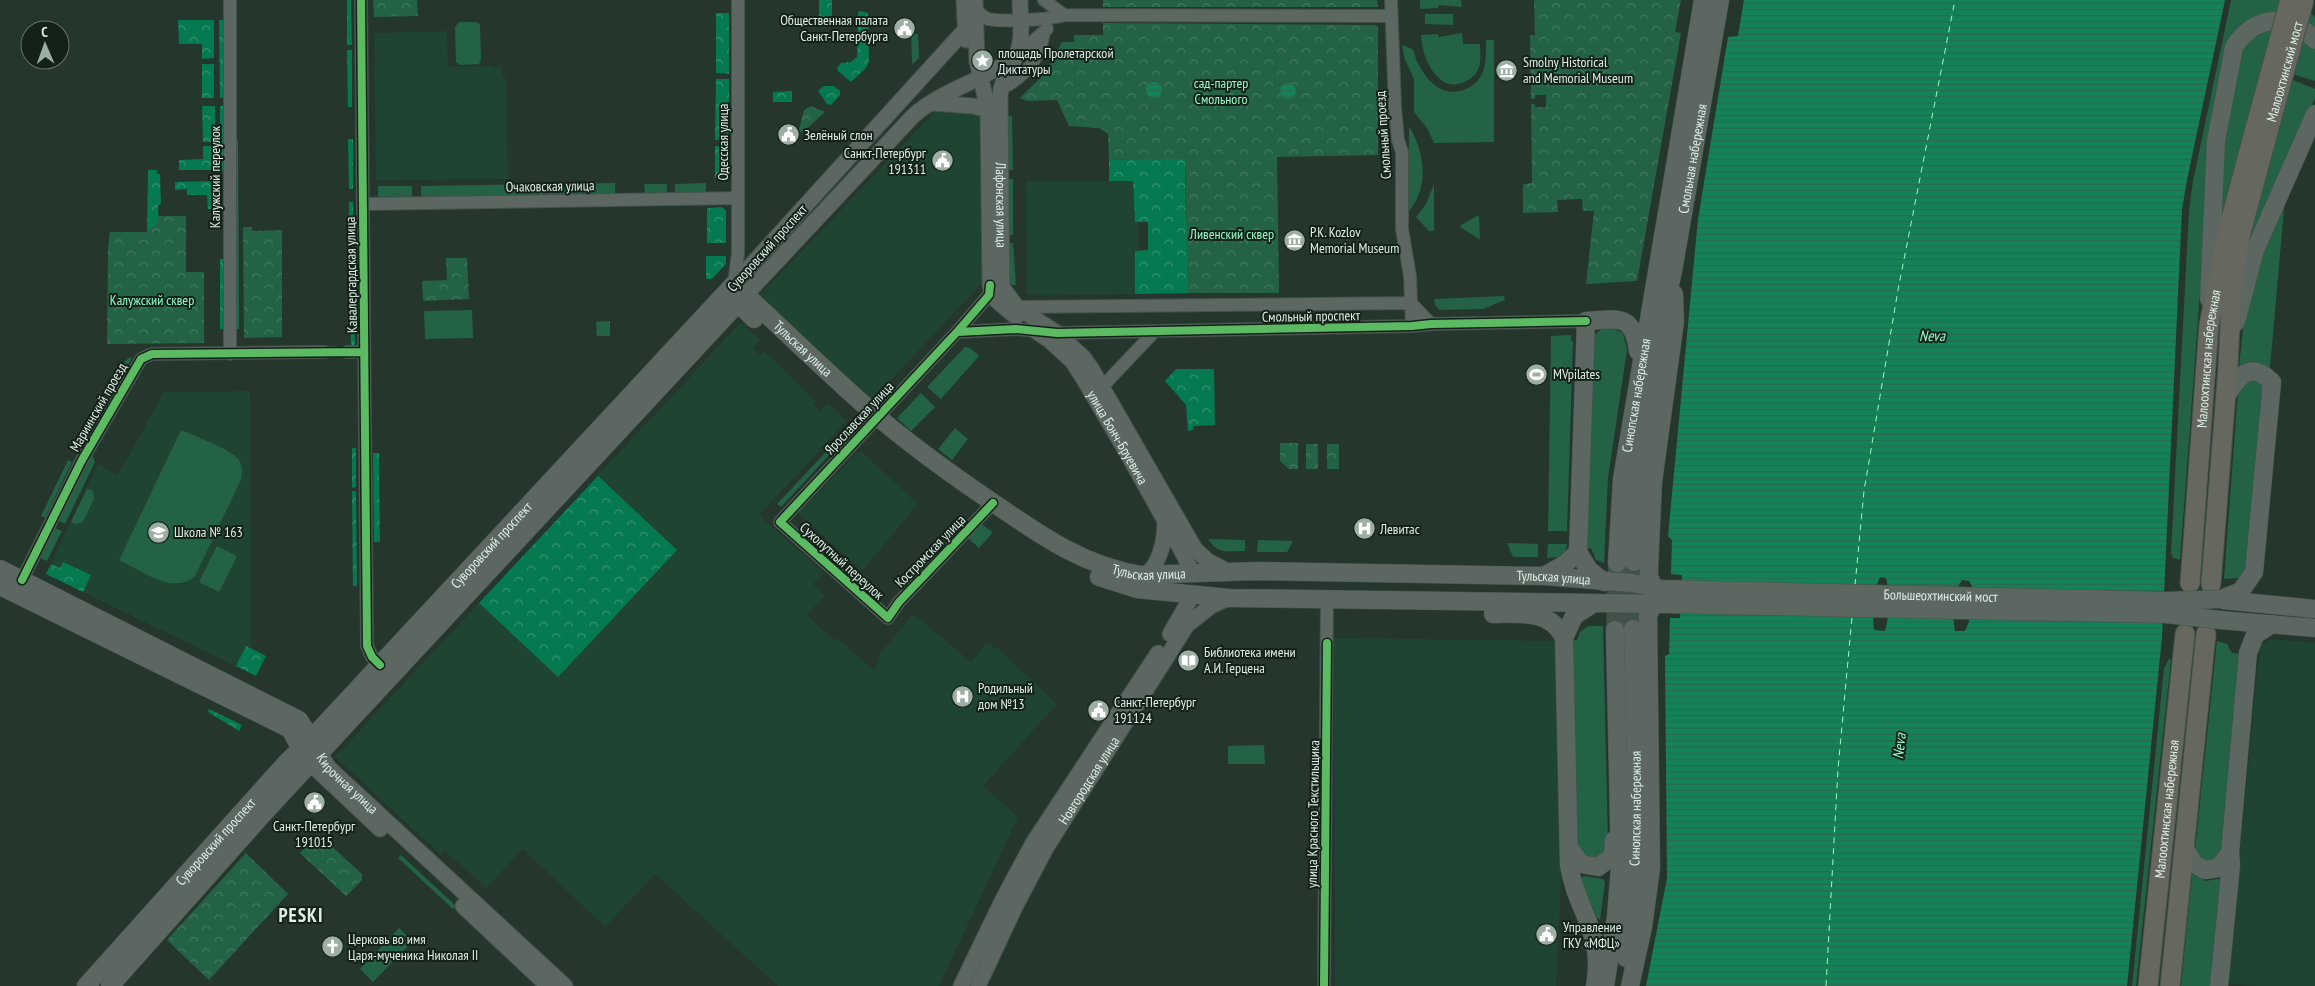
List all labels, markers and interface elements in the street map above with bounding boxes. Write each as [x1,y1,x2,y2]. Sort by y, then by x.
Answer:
place label: Общественная палата Санкт-Петербурга [780,11,888,45]
public building icon: Общественная палата Санкт-Петербурга [892,16,916,40]
street label: Малоохтинский мост [2262,19,2307,124]
north arrow [20,20,70,70]
text: С [41,23,49,41]
place label: площадь Пролетарской Диктатуры [998,44,1114,78]
place icon: площадь Пролетарской Диктатуры [970,49,994,73]
place label: Smolny Historical and Memorial Museum [1523,53,1633,87]
museum icon: Smolny Historical and Memorial Museum [1495,58,1519,82]
park label: сад-партер Смольного [1194,74,1248,108]
street label: Смольный проезд [1371,90,1395,180]
street label: Смольная набережная [1674,103,1711,215]
street label: Одесская улица [714,104,732,180]
public building icon: Зелёный слон [776,123,800,147]
street label: Калужский переулок [206,125,224,228]
place label: Зелёный слон [804,126,873,144]
place label: Санкт-Петербург 191311 [844,144,927,178]
public building icon: Санкт-Петербург 191311 [930,149,954,173]
street label: Лафонская улица [992,161,1011,248]
street label: Очаковская улица [505,176,595,196]
street label: Суворовский проспект [723,200,811,295]
street label: Кавалергардская улица [341,217,361,333]
place label: P.K. Kozlov Memorial Museum [1310,223,1399,257]
park label: Ливенский сквер [1189,225,1274,243]
museum icon: P.K. Kozlov Memorial Museum [1282,228,1306,252]
street label: Малоохтинская набережная [2192,288,2225,429]
park label: Калужский сквер [110,291,194,309]
street label: Смольный проспект [1262,306,1361,326]
street label: Тульская улица [770,317,836,381]
water label: Neva [1919,326,1946,345]
street label: Синопская набережная [1618,337,1655,454]
street label: Мариинский проезд [65,359,131,455]
sports icon: MVpilates [1525,362,1549,386]
place label: MVpilates [1553,365,1600,383]
street label: Ярославская улица [821,378,897,458]
street label: улица Бонч-Бруевича [1083,387,1152,487]
street label: Суворовский проспект [447,498,536,592]
street label: Костромская улица [891,511,969,591]
hospital icon: Левитас [1352,517,1376,541]
street label: Сухопутный переулок [796,518,888,604]
school or university icon: Школа № 163 [146,520,170,544]
place label: Левитас [1379,520,1420,538]
place label: Школа № 163 [174,523,243,541]
street label: Тульская улица [1110,560,1186,584]
street label: Тульская улица [1517,567,1591,589]
street label: Большеохтинский мост [1883,585,1998,606]
place label: Библиотека имени А.И. Герцена [1204,643,1296,677]
library icon: Библиотека имени А.И. Герцена [1176,648,1200,672]
place label: Родильный дом №13 [978,679,1033,713]
hospital icon: Родильный дом №13 [950,684,974,708]
place label: Санкт-Петербург 191124 [1114,693,1197,727]
public building icon: Санкт-Петербург 191124 [1086,698,1110,722]
water label: Neva [1888,731,1910,760]
street label: Новгородская улица [1054,733,1123,828]
street label: Малоохтинская набережная [2150,739,2183,879]
street label: улица Красного Текстильщика [1303,740,1323,888]
street label: Кирочная улица [313,750,382,818]
street label: Синопская набережная [1625,751,1645,866]
public building icon: Санкт-Петербург 191015 [302,791,326,815]
street label: Суворовский проспект [172,794,260,889]
place label: Санкт-Петербург 191015 [273,817,356,851]
district label: PESKI [279,903,323,927]
place label: Управление ГКУ «МФЦ» [1563,918,1622,952]
public building icon: Управление ГКУ «МФЦ» [1535,923,1559,947]
place label: Церковь во имя Царя-мученика Николая II [348,930,478,964]
church icon: Церковь во имя Царя-мученика Николая II [320,935,344,959]

